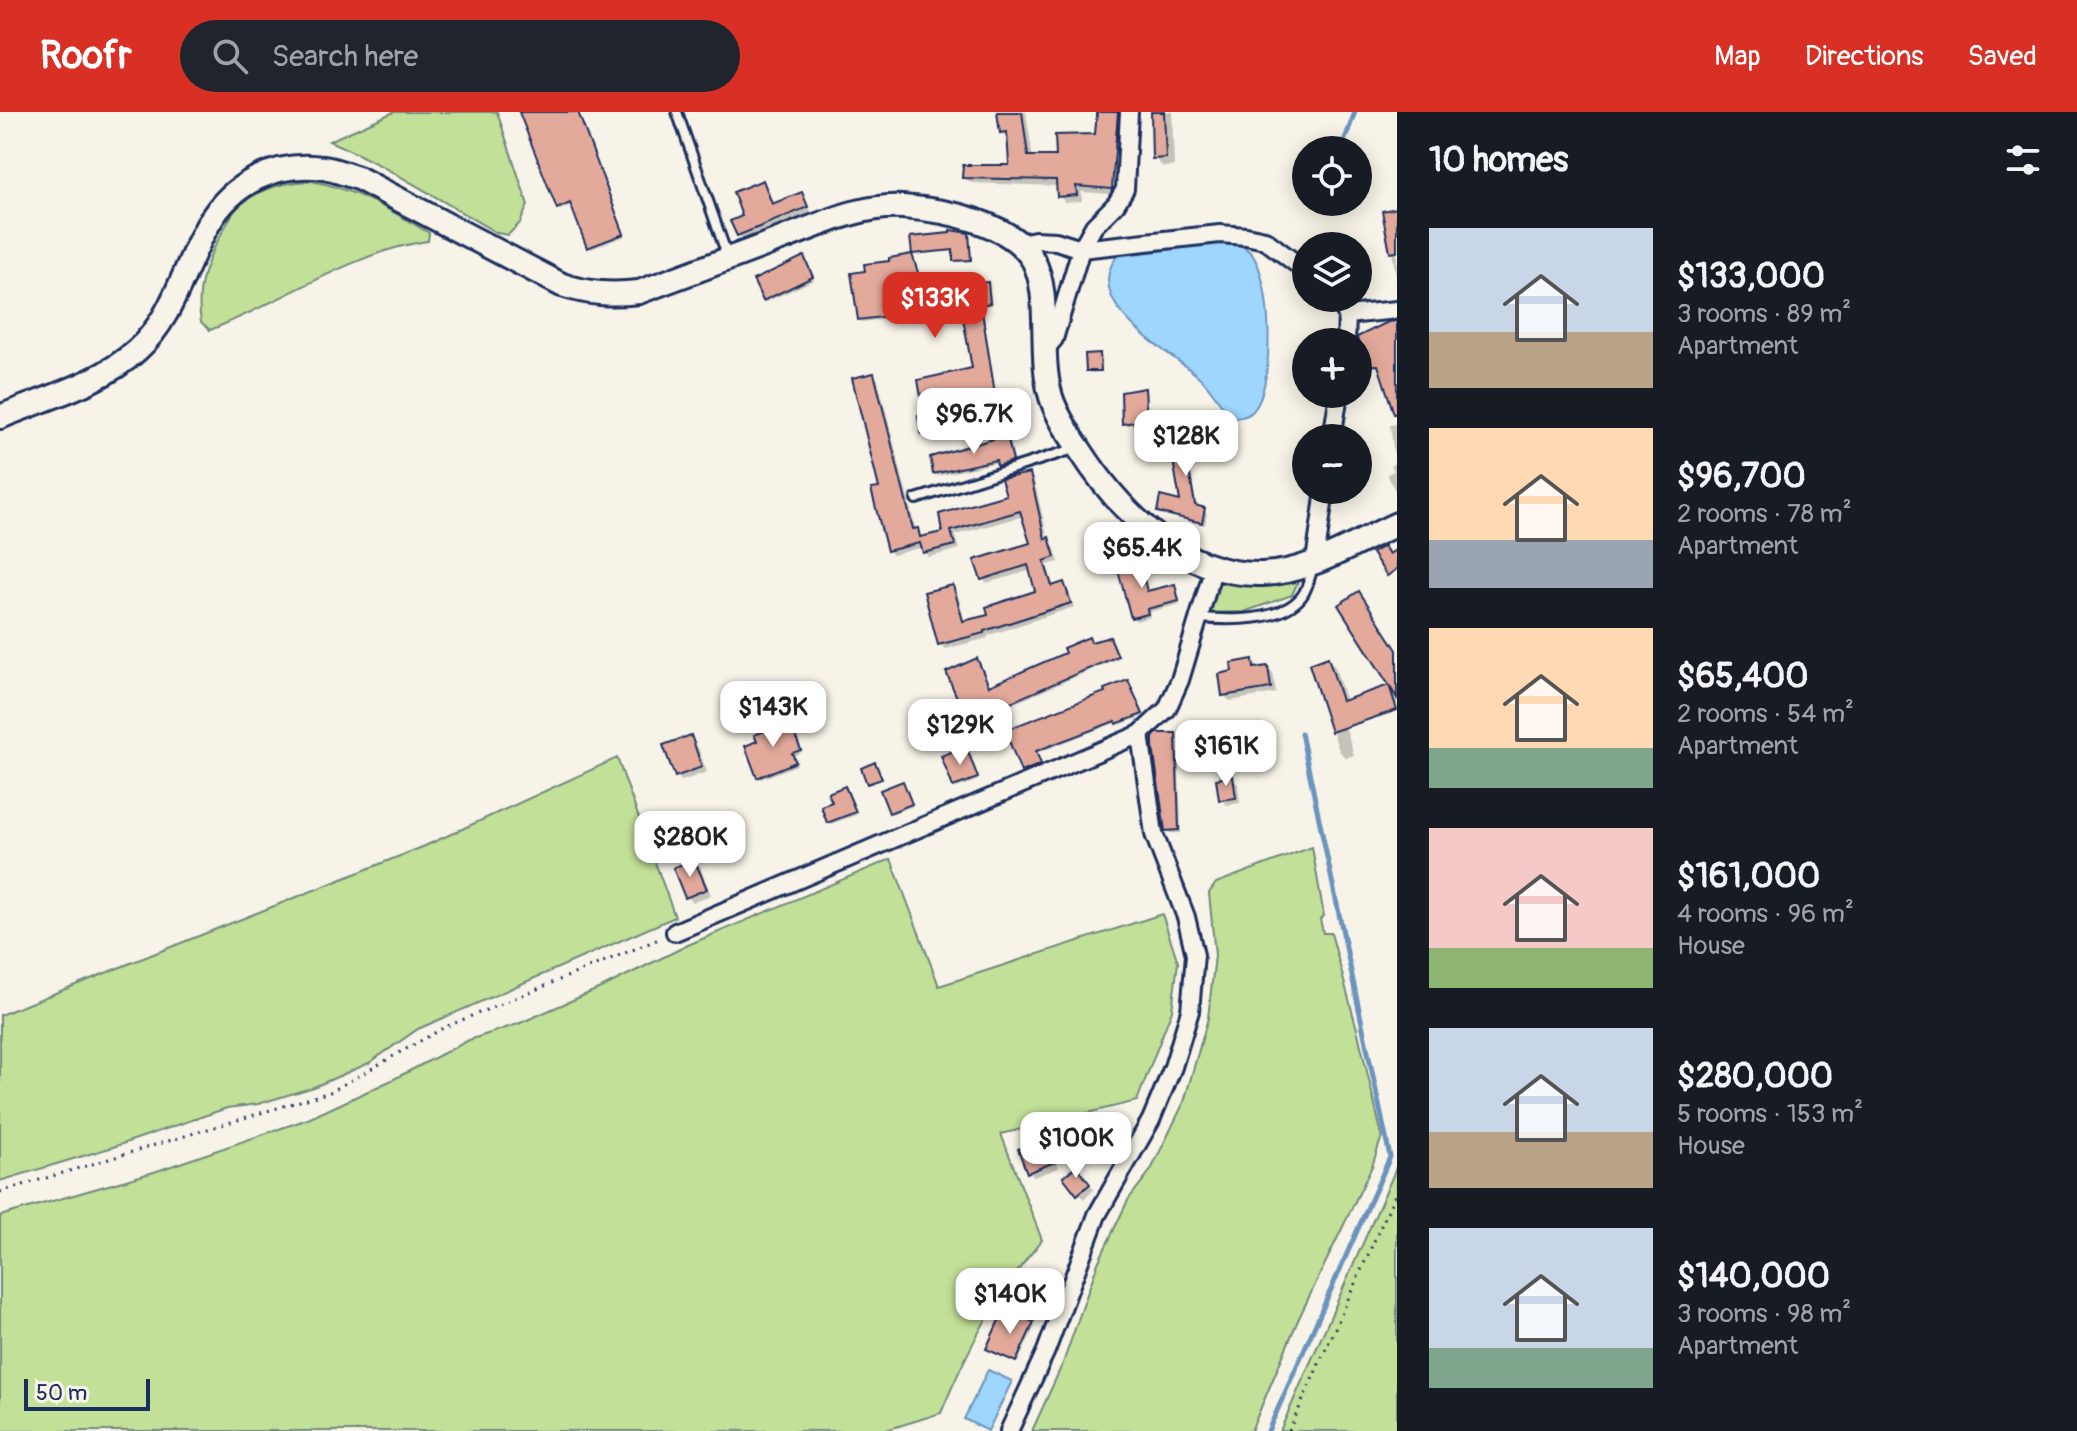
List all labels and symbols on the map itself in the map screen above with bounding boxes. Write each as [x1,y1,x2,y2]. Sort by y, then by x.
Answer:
pin: $133K [879,272,991,340]
pin: $96.7K [909,388,1039,456]
pin: $128K [1130,410,1242,478]
pin: $65.4K [1077,522,1207,590]
pin: $143K [717,681,829,749]
pin: $129K [904,699,1016,767]
pin: $161K [1170,720,1282,788]
pin: $280K [634,811,746,879]
pin: $100K [1020,1112,1132,1180]
pin: $140K [954,1268,1066,1336]
scale bar [24,1375,150,1411]

